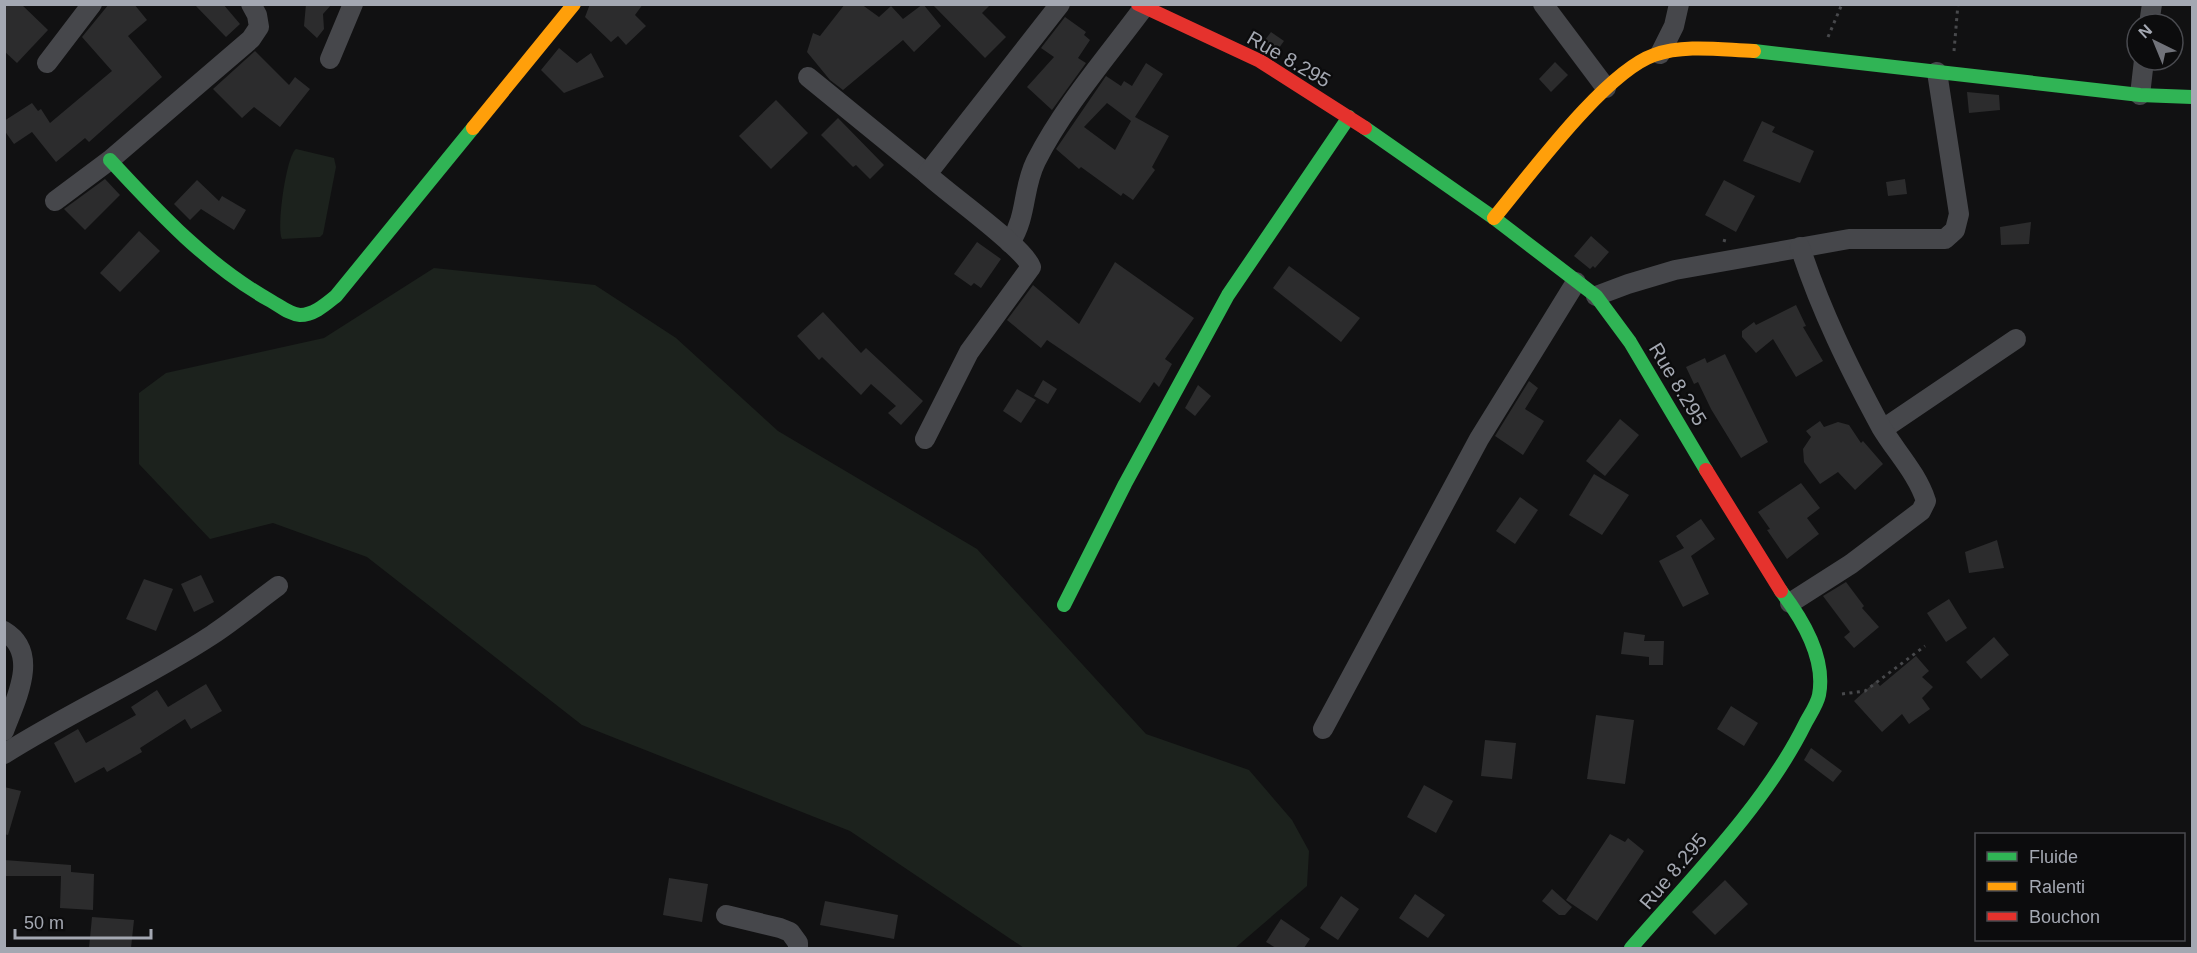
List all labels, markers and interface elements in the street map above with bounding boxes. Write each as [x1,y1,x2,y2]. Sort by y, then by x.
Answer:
north arrow [2125,12,2185,72]
text: N [2135,21,2155,42]
street label: Rue 8.295 [1244,26,1334,92]
street label: Rue 8.295 [1645,339,1711,429]
street label: Rue 8.295 [1635,829,1711,913]
legend [1975,833,2185,941]
text: Fluide [2029,847,2078,867]
text: Ralenti [2029,877,2085,897]
scale bar [15,902,152,940]
text: Bouchon [2029,907,2100,927]
text: 50 m [24,913,64,933]

